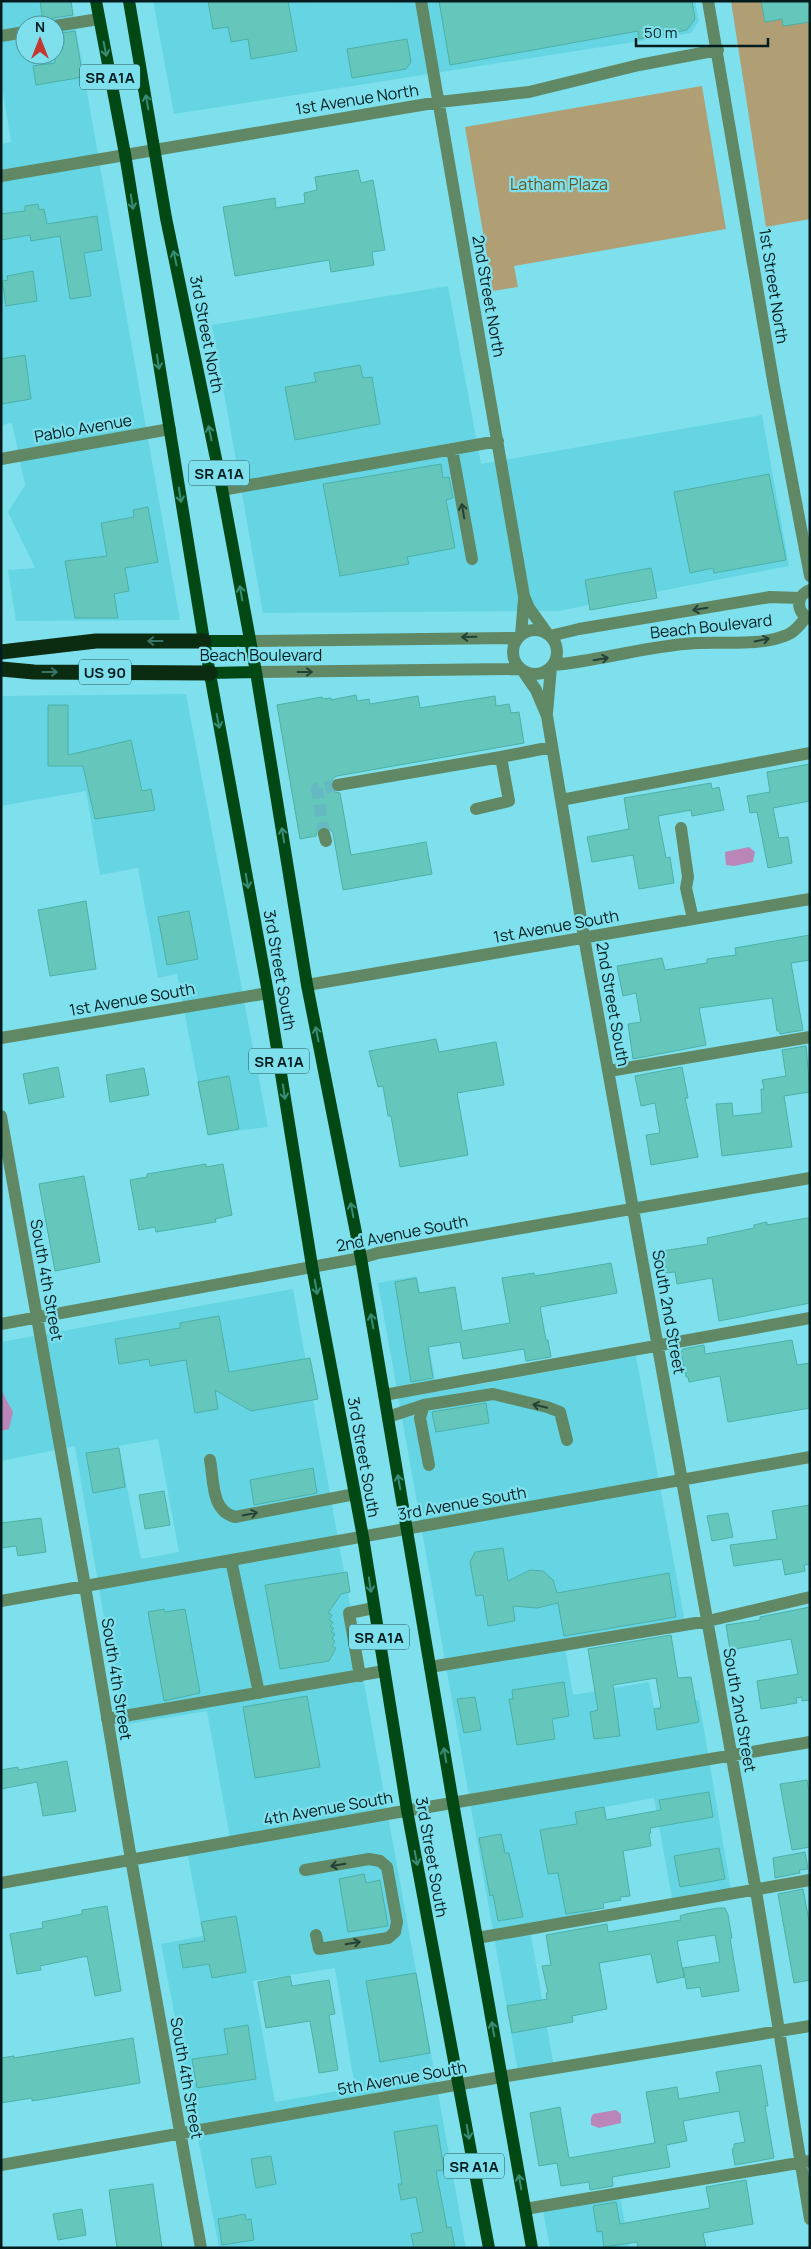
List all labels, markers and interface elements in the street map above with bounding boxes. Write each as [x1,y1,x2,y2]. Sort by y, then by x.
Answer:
north arrow [15,15,65,65]
scale bar [636,15,768,47]
text: N [35,17,45,36]
text: 50 m [644,22,678,43]
one-way arrow [101,41,111,57]
road number: SR A1A [80,64,140,90]
street label: 1st Avenue North [294,78,420,120]
one-way arrow [141,94,151,110]
park label: Latham Plaza [510,173,608,195]
one-way arrow [128,193,138,209]
street label: 1st Street North [754,227,794,345]
street label: 2nd Street North [467,233,511,359]
one-way arrow [169,250,179,266]
street label: 3rd Street North [185,273,229,395]
one-way arrow [154,354,164,370]
street label: Pablo Avenue [32,409,134,447]
one-way arrow [205,426,214,442]
road number: SR A1A [189,460,249,486]
one-way arrow [175,486,185,502]
one-way arrow [458,503,468,519]
one-way arrow [236,585,246,601]
one-way arrow [692,605,708,615]
street label: Beach Boulevard [649,609,773,643]
one-way arrow [461,632,478,642]
one-way arrow [753,635,769,645]
one-way arrow [147,636,164,646]
street label: Beach Boulevard [200,644,322,666]
one-way arrow [593,654,609,663]
road number: US 90 [79,660,131,684]
one-way arrow [42,667,58,677]
one-way arrow [296,667,312,677]
one-way arrow [214,712,224,728]
one-way arrow [277,827,287,843]
one-way arrow [243,872,253,888]
street label: 1st Avenue South [492,904,620,948]
street label: 3rd Street South [259,908,301,1032]
street label: 2nd Street South [591,940,635,1068]
street label: 1st Avenue South [68,977,196,1021]
one-way arrow [312,1026,321,1042]
road number: SR A1A [249,1048,309,1074]
one-way arrow [280,1084,290,1100]
one-way arrow [347,1203,356,1219]
street label: 2nd Avenue South [334,1209,470,1257]
street label: South 4th Street [25,1217,69,1343]
street label: South 2nd Street [647,1248,691,1376]
one-way arrow [312,1279,322,1295]
one-way arrow [366,1314,376,1330]
street label: 3rd Street South [343,1395,385,1519]
one-way arrow [533,1400,549,1410]
one-way arrow [394,1474,404,1490]
street label: 3rd Avenue South [396,1481,528,1525]
one-way arrow [241,1509,257,1519]
one-way arrow [366,1576,376,1592]
street label: South 4th Street [96,1616,138,1742]
road number: SR A1A [349,1624,409,1650]
street label: South 2nd Street [718,1646,762,1774]
one-way arrow [439,1747,449,1763]
street label: 4th Avenue South [261,1786,395,1830]
street label: 3rd Street South [411,1795,453,1919]
one-way arrow [411,1850,421,1866]
one-way arrow [330,1860,346,1870]
one-way arrow [344,1938,360,1948]
street label: South 4th Street [165,2015,209,2141]
one-way arrow [487,2021,497,2037]
street label: 5th Avenue South [336,2056,468,2100]
one-way arrow [464,2124,473,2140]
road number: SR A1A [444,2154,504,2178]
one-way arrow [515,2175,525,2191]

